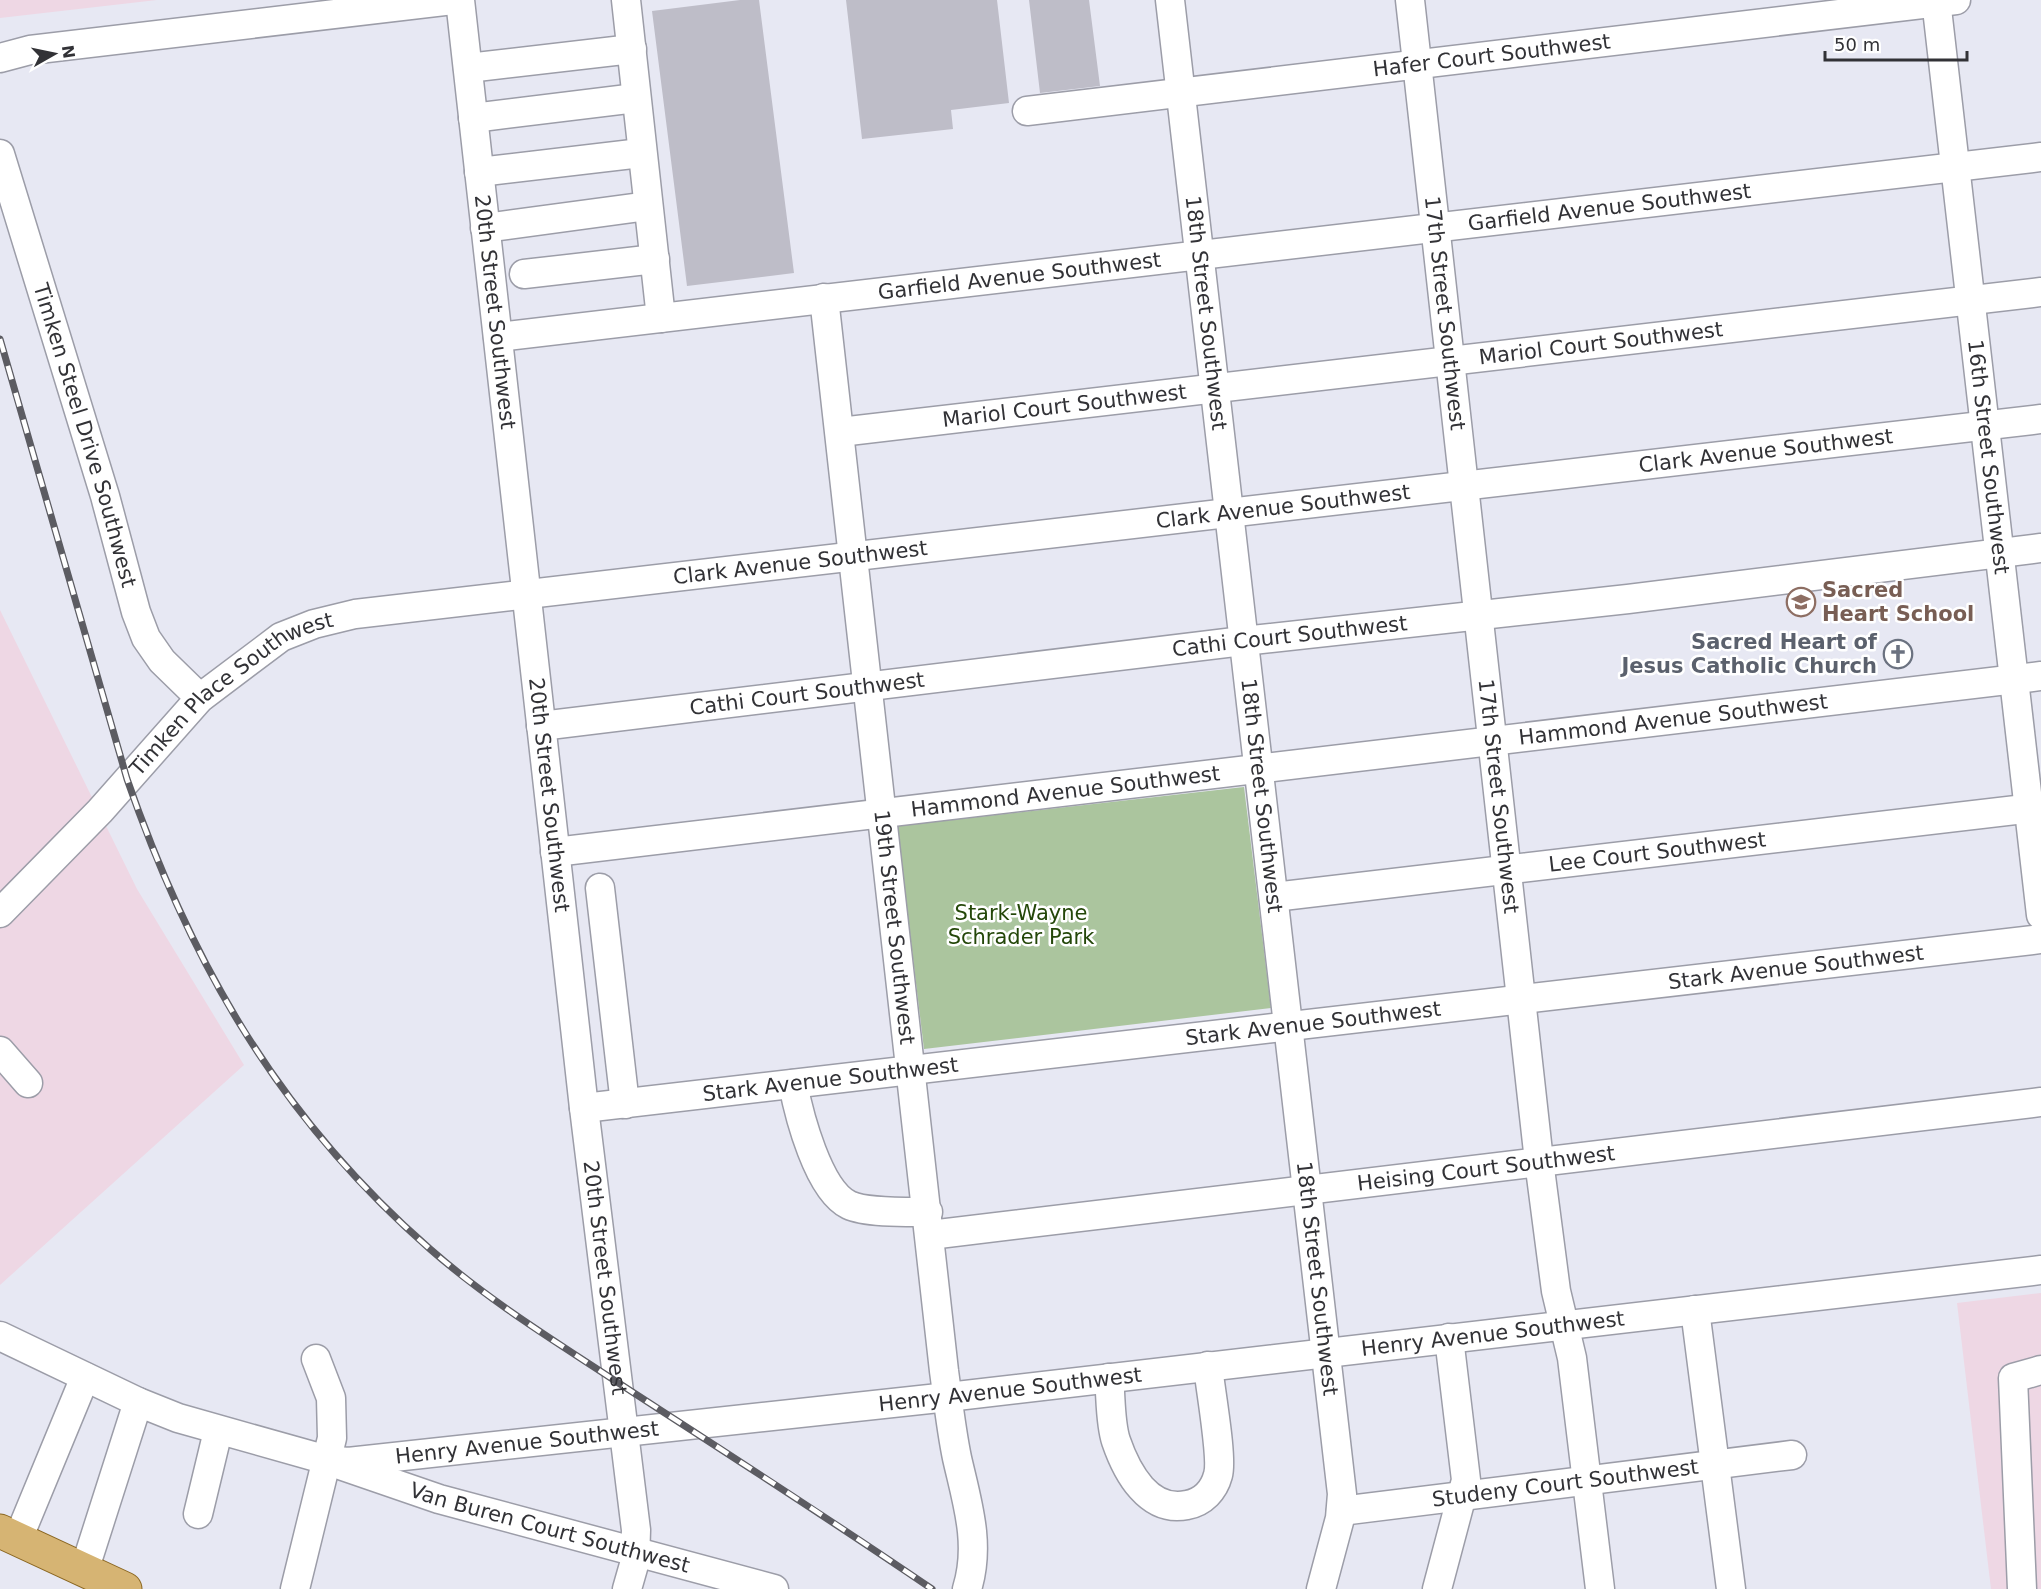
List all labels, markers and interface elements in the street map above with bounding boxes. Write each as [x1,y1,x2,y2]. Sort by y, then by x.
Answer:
north arrow [24,24,84,84]
scale bar [1825,24,1968,62]
street label: Hafer Court Southwest [1372,29,1612,82]
text: 50 m [1834,34,1880,55]
text: N [58,44,79,60]
street label: Garfield Avenue Southwest [1467,179,1752,236]
street label: 20th Street Southwest [470,194,520,431]
street label: 18th Street Southwest [1181,194,1231,431]
street label: 17th Street Southwest [1420,195,1470,432]
street label: Garfield Avenue Southwest [877,248,1162,305]
street label: Timken Steel Drive Southwest [28,280,141,590]
street label: Mariol Court Southwest [1477,317,1724,369]
street label: 16th Street Southwest [1963,338,2014,576]
street label: Mariol Court Southwest [941,380,1188,432]
street label: Clark Avenue Southwest [1637,424,1894,477]
street label: Clark Avenue Southwest [1154,480,1412,533]
street label: Clark Avenue Southwest [672,536,929,589]
place label: Sacred Heart School [1822,578,1974,626]
school or university icon: Sacred Heart School [1785,586,1817,618]
street label: Timken Place Southwest [124,608,336,781]
street label: Cathi Court Southwest [1171,611,1408,661]
place label: Sacred Heart of Jesus Catholic Church [1619,630,1878,678]
church icon: Sacred Heart of Jesus Catholic Church [1882,638,1914,670]
street label: Cathi Court Southwest [688,668,926,720]
street label: 20th Street Southwest [524,676,574,914]
street label: 18th Street Southwest [1236,677,1287,914]
street label: 17th Street Southwest [1474,678,1523,915]
street label: Hammond Avenue Southwest [1517,689,1829,750]
street label: Hammond Avenue Southwest [910,761,1221,822]
street label: 19th Street Southwest [869,809,919,1046]
street label: Lee Court Southwest [1547,827,1767,877]
park label: Stark-Wayne Schrader Park [948,901,1095,949]
street label: Stark Avenue Southwest [1667,941,1925,994]
street label: Stark Avenue Southwest [1184,997,1442,1050]
street label: Stark Avenue Southwest [701,1053,959,1106]
street label: Heising Court Southwest [1356,1141,1616,1196]
street label: 20th Street Southwest [579,1159,631,1396]
street label: 18th Street Southwest [1292,1160,1343,1397]
street label: Henry Avenue Southwest [1360,1306,1626,1361]
street label: Henry Avenue Southwest [877,1363,1143,1416]
street label: Henry Avenue Southwest [394,1416,660,1469]
street label: Studeny Court Southwest [1431,1455,1700,1512]
street label: Van Buren Court Southwest [407,1478,692,1578]

